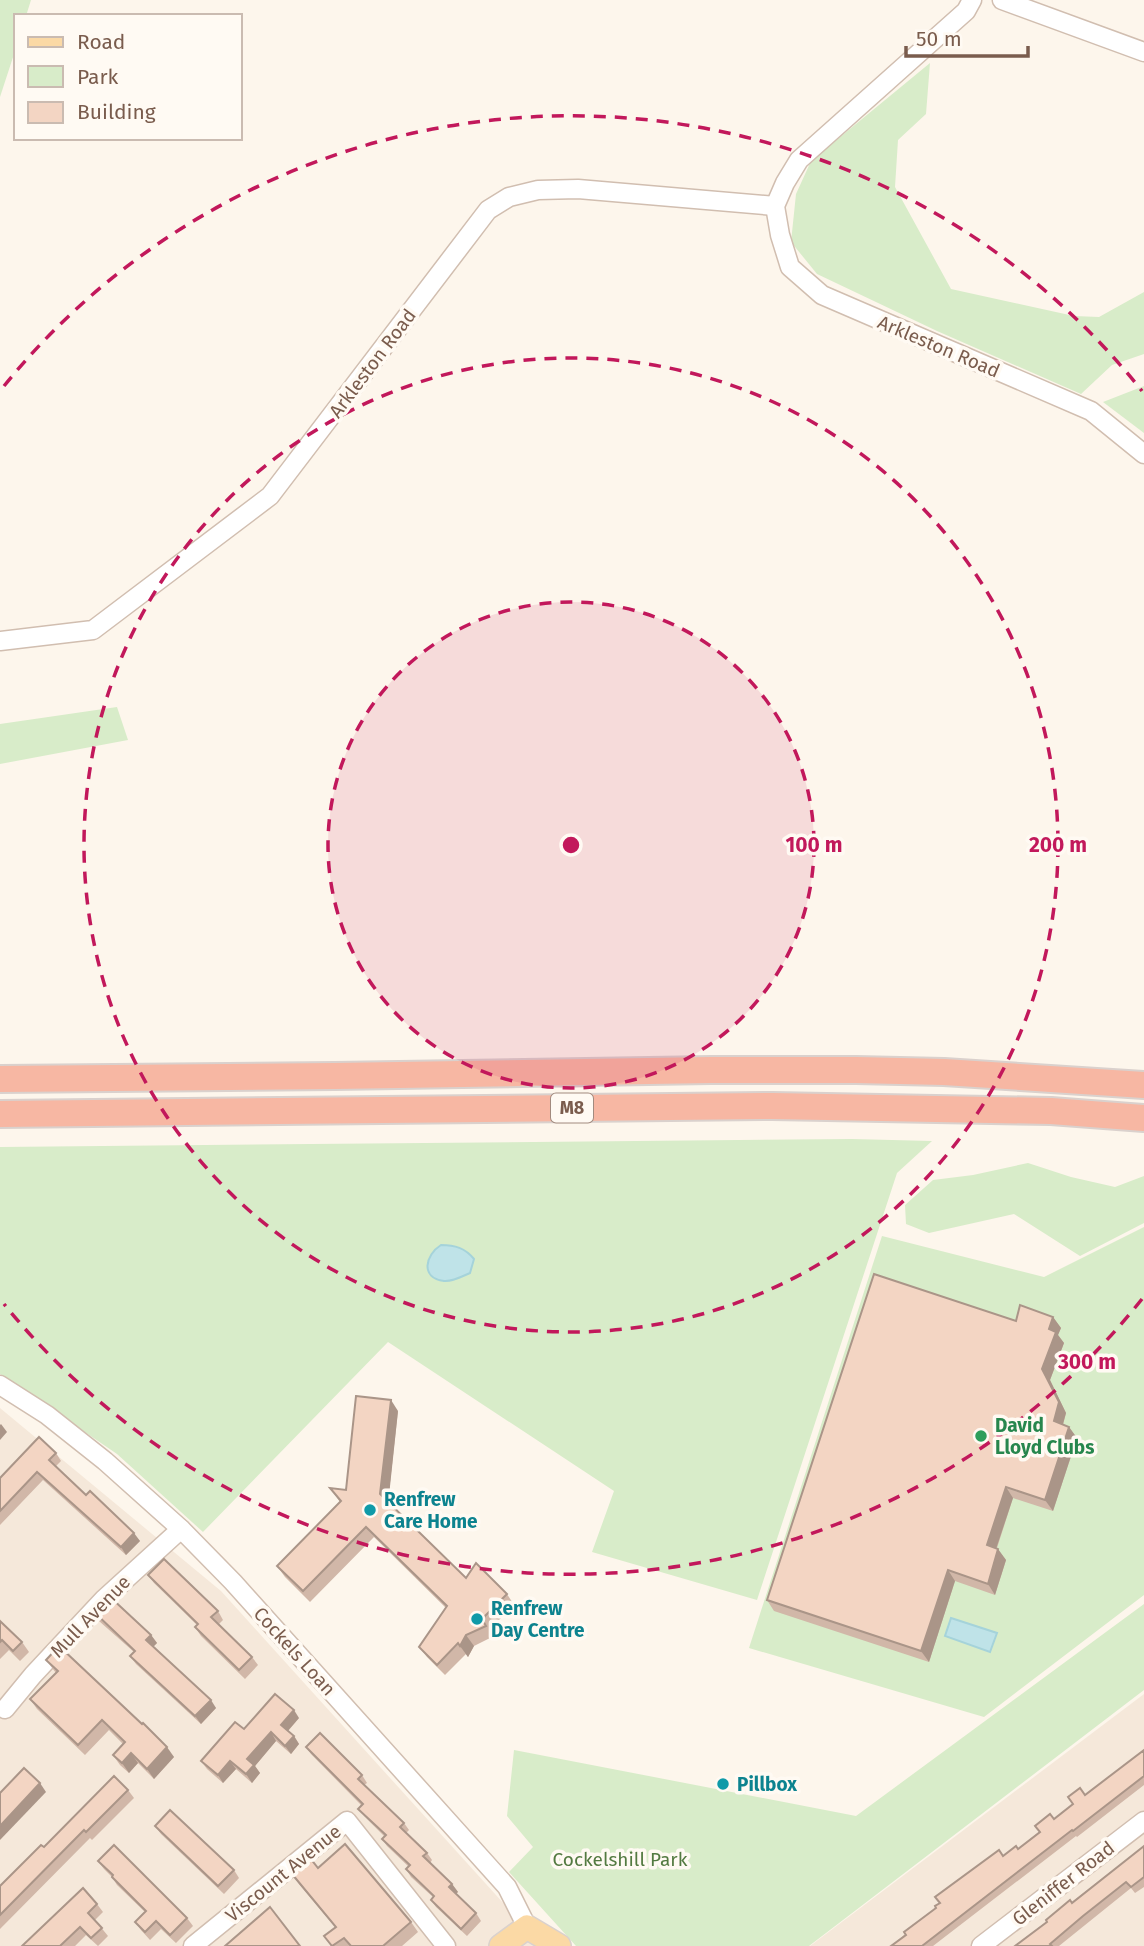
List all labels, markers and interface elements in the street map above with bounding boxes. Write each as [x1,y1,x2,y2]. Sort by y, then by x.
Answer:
legend [14,14,242,140]
scale bar [906,14,1028,58]
text: 50 m [916,26,962,52]
text: Road [77,29,125,55]
text: Park [77,64,119,90]
text: Building [77,99,156,125]
street label: Arkleston Road [324,304,421,422]
street label: Arkleston Road [874,310,1003,383]
text: 100 m [785,832,843,858]
text: 200 m [1029,832,1087,858]
centre of rings [559,833,583,857]
road number: M8 [551,1093,593,1122]
text: 300 m [1057,1349,1116,1375]
place label: David Lloyd Clubs [995,1414,1094,1459]
marker: David Lloyd Clubs [973,1428,989,1444]
place label: Renfrew Care Home [384,1488,477,1533]
marker: Renfrew Care Home [362,1502,378,1518]
street label: Mull Avenue [46,1571,135,1662]
place label: Renfrew Day Centre [491,1597,585,1642]
street label: Cockels Loan [249,1602,340,1700]
marker: Renfrew Day Centre [469,1611,485,1627]
place label: Pillbox [737,1773,797,1796]
marker: Pillbox [715,1776,731,1792]
street label: Viscount Avenue [221,1820,346,1927]
street label: Gleniffer Road [1008,1836,1119,1930]
park label: Cockelshill Park [553,1848,688,1871]

